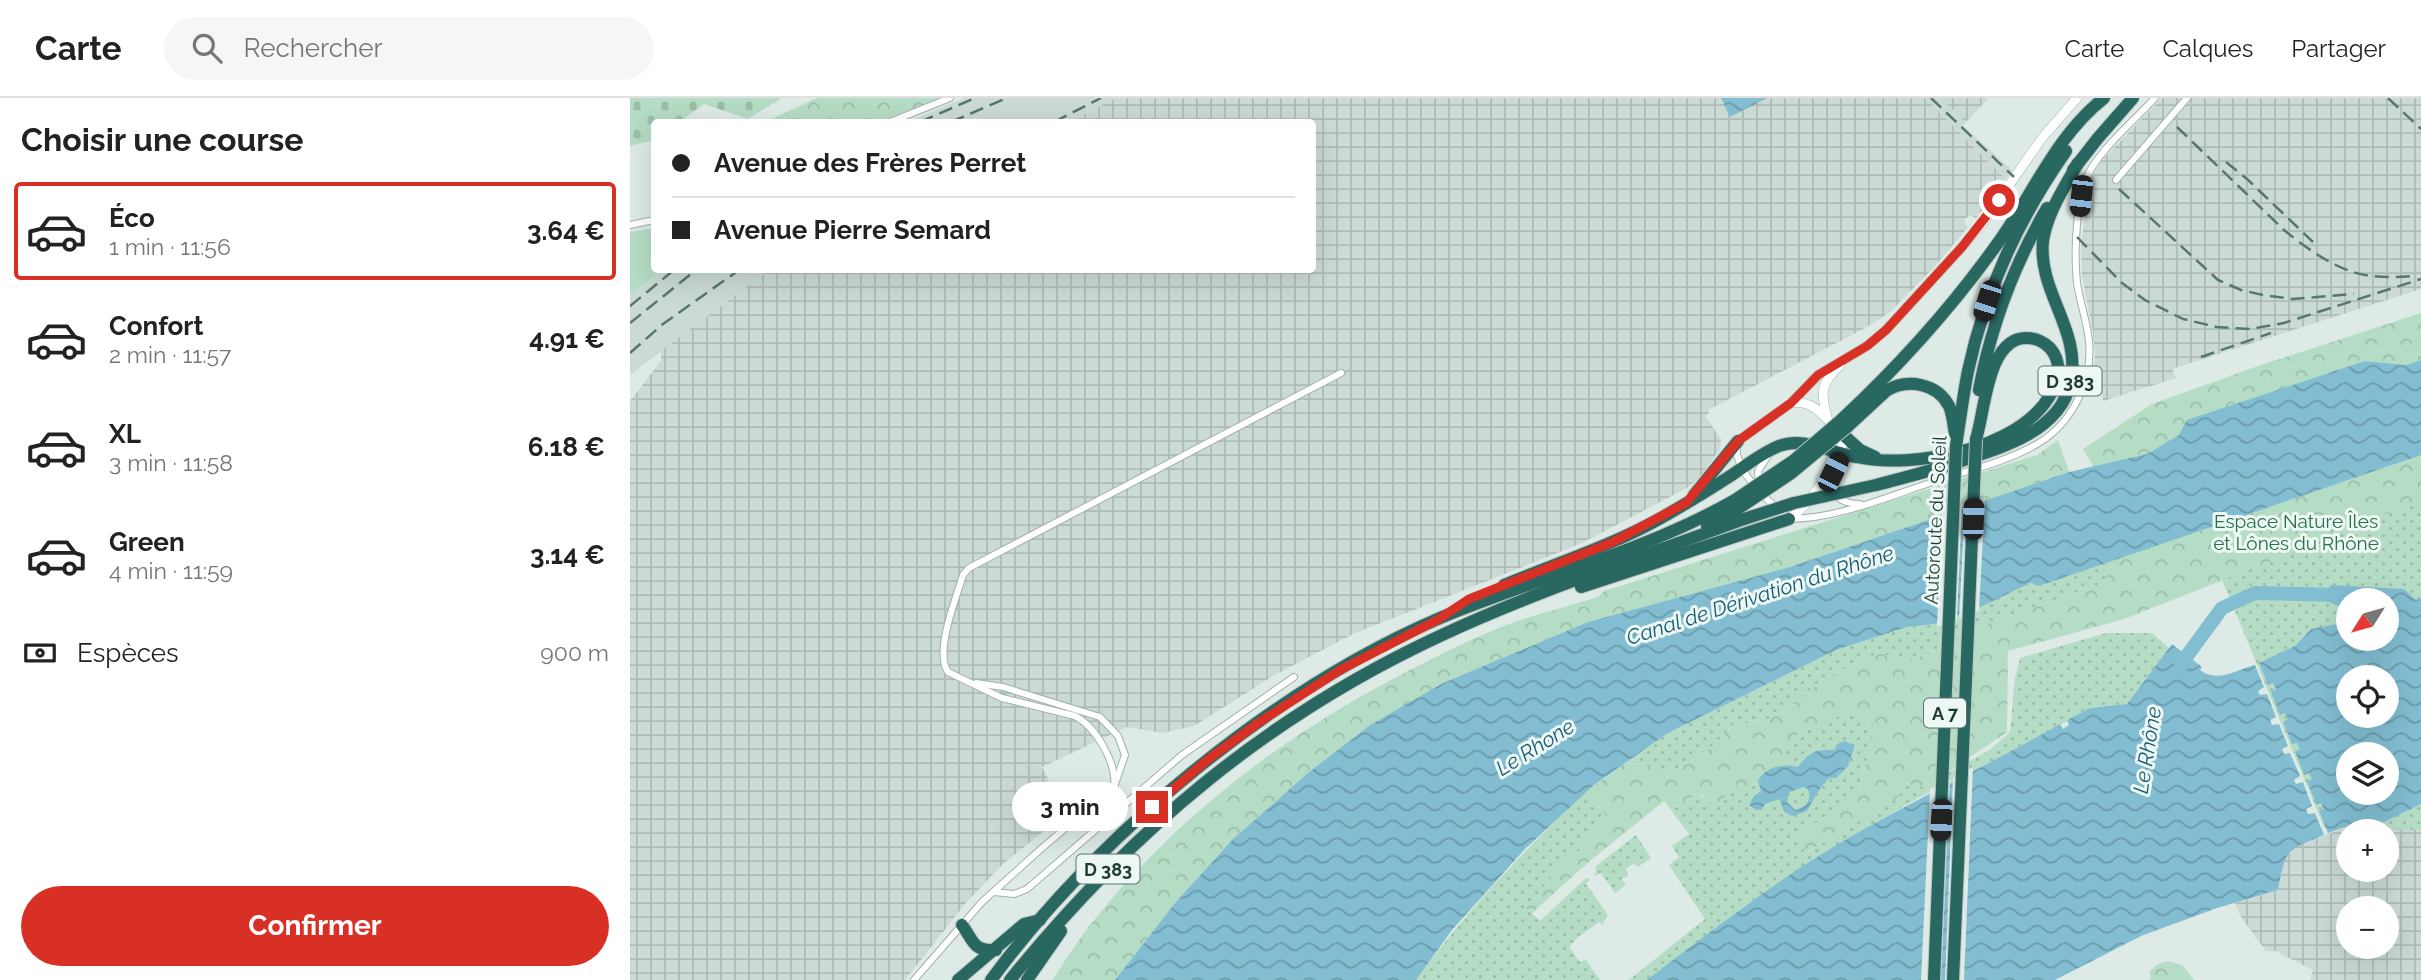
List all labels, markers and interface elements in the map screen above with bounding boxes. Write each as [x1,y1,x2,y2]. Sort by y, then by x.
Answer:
search box [164,17,654,80]
text: Carte [35,29,122,68]
icon: search [188,29,226,67]
text: Rechercher [244,33,383,63]
text: Carte [2065,34,2124,63]
text: Calques [2162,34,2253,63]
text: Partager [2291,34,2386,63]
text: Choisir une course [21,121,304,158]
text: Avenue des Frères Perret [714,148,1026,178]
car [2069,174,2094,218]
route start [1983,184,2015,216]
icon: car [25,200,88,263]
text: Éco [109,203,155,233]
text: Avenue Pierre Semard [714,215,991,245]
text: 3.64 € [527,216,605,246]
text: 1 min · 11:56 [109,233,231,260]
car [1971,278,2004,324]
icon: car [25,308,88,371]
text: Confort [109,311,203,341]
text: 4.91 € [529,324,605,354]
text: 2 min · 11:57 [109,341,231,368]
road number: D 383 [2038,366,2102,396]
icon: car [25,416,88,479]
text: XL [109,419,141,449]
text: 6.18 € [528,432,605,462]
street label: Autoroute du Soleil [1920,434,1950,605]
text: 3 min · 11:58 [109,449,233,476]
car [1815,449,1852,495]
car [1962,498,1985,540]
park label: Espace Nature Îles et Lônes du Rhône [2213,510,2379,554]
icon: car [25,524,88,587]
text: Green [109,527,185,557]
text: 3.14 € [530,540,605,570]
water label: Canal de Dérivation du Rhône [1623,540,1897,650]
text: 4 min · 11:59 [109,557,233,584]
north arrow [2336,588,2399,651]
map controls [2336,588,2399,959]
icon: cash [21,634,59,672]
text: Espèces [77,638,179,668]
text: 900 m [540,639,609,666]
button: locate [2336,665,2399,728]
road number: A 7 [1924,698,1966,728]
water label: Le Rhône [2128,705,2166,795]
water label: Le Rhone [1491,713,1579,781]
button: layers [2336,742,2399,805]
callout: 3 min [1012,782,1128,832]
route end [1136,791,1168,823]
text: 3 min [1040,793,1100,820]
car [1930,798,1953,842]
button: + [2336,819,2399,882]
road number: D 383 [1077,854,1140,884]
button: Confirmer [21,886,609,966]
button: − [2336,896,2399,959]

